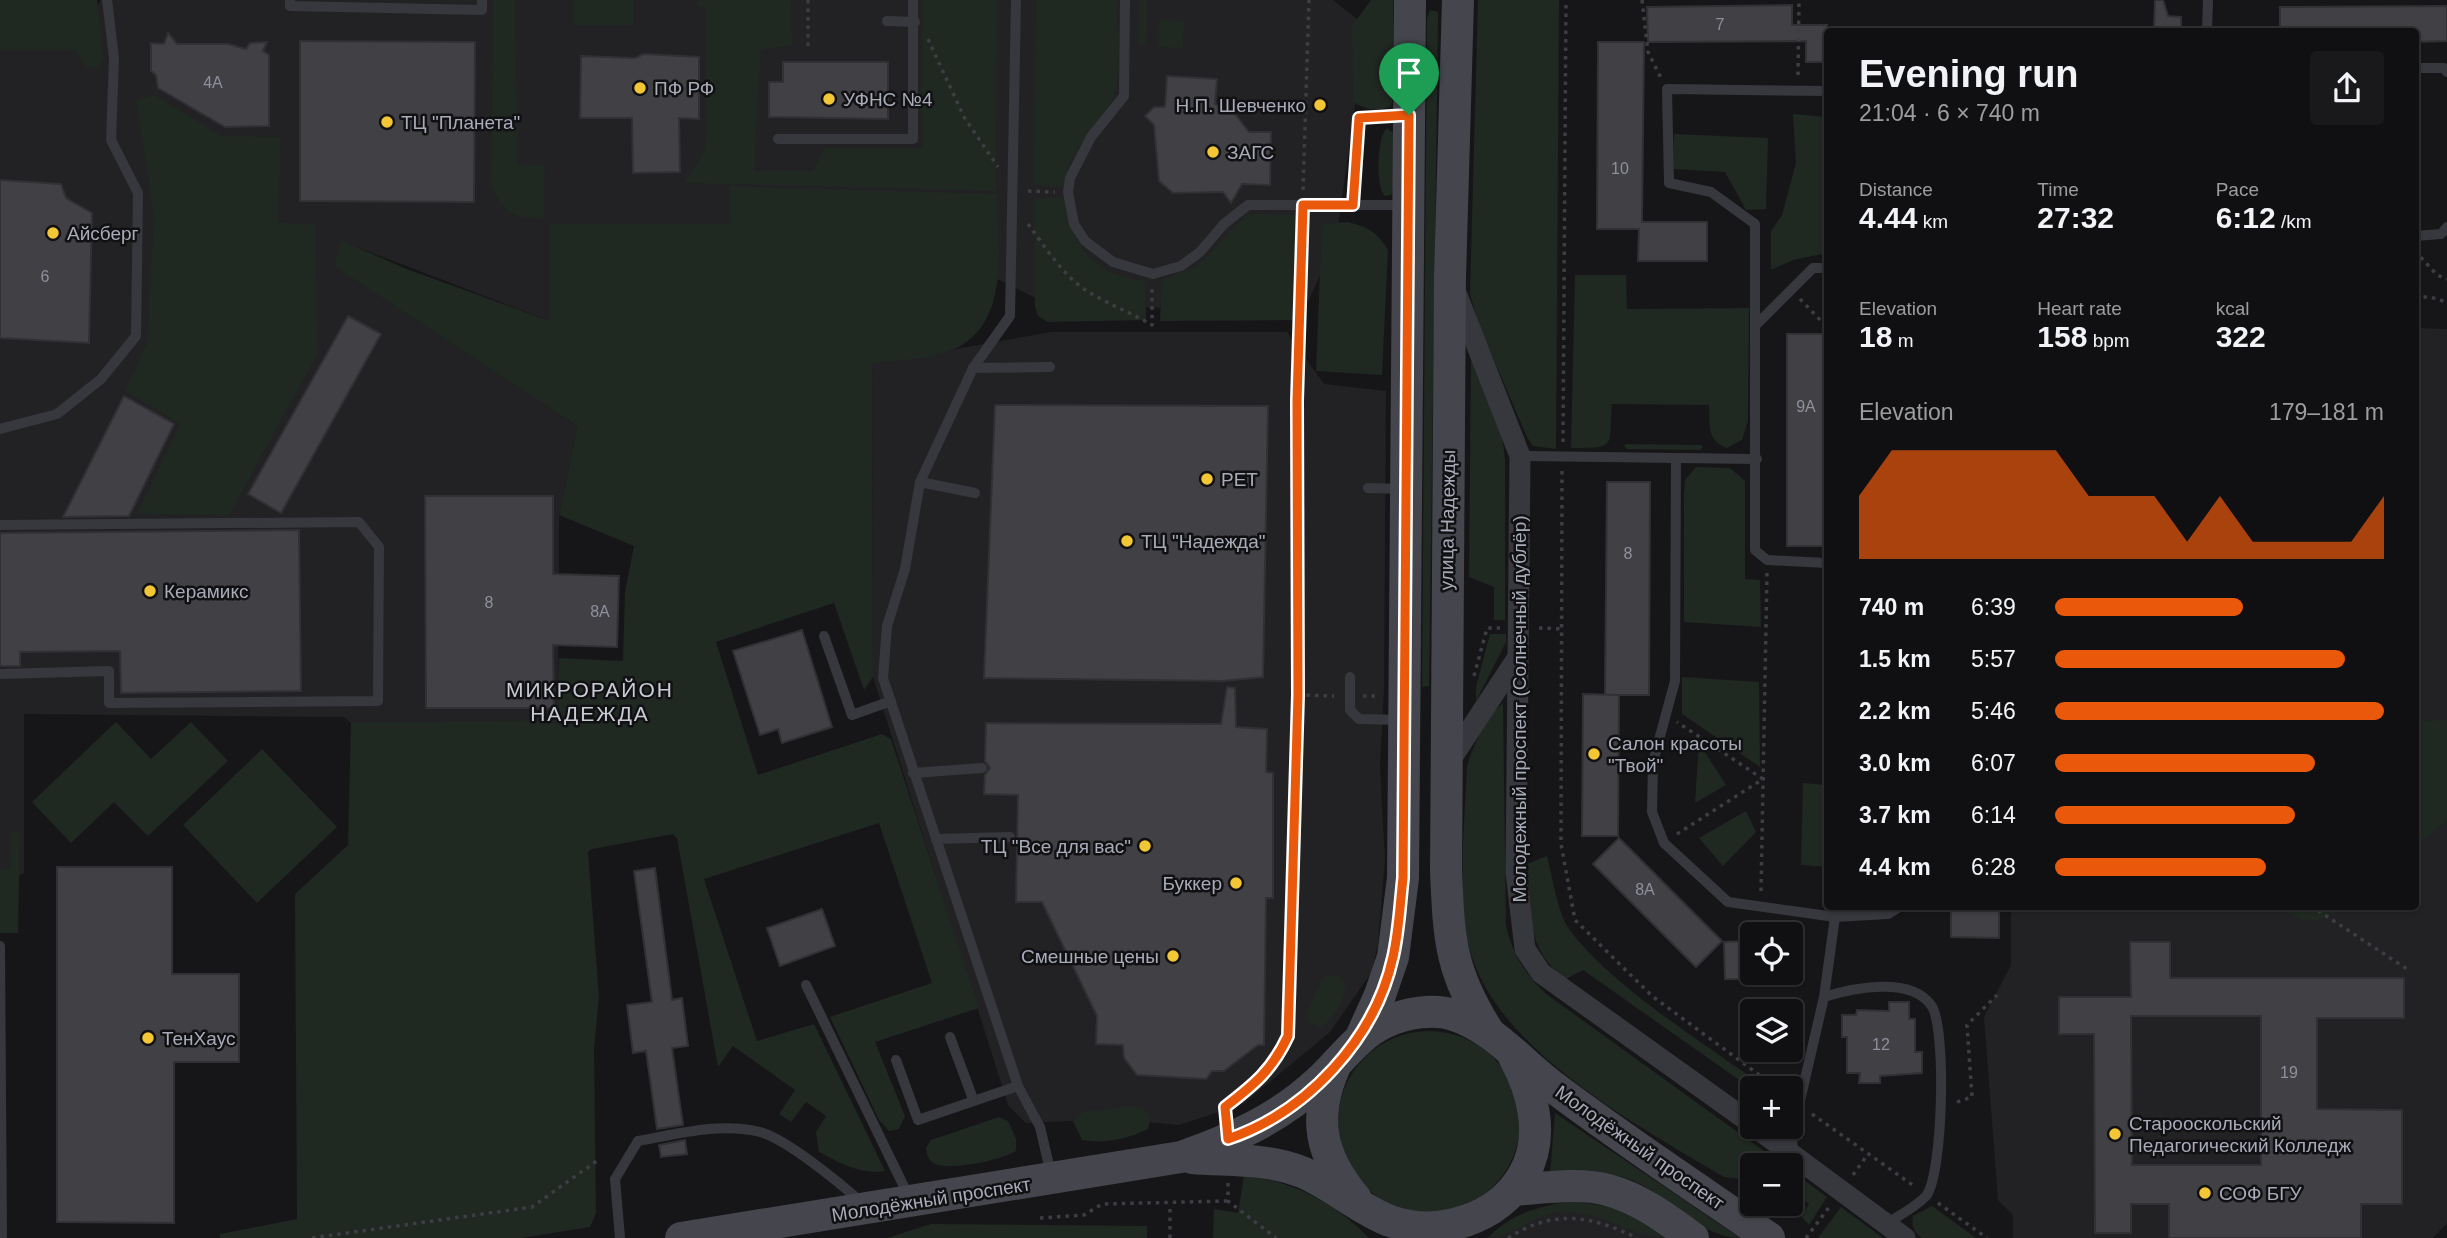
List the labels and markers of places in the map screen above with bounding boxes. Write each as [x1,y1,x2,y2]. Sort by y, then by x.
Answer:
pin [1379,43,1439,115]
place label: ПФ РФ [654,78,714,99]
marker: ПФ РФ [632,80,648,96]
place label: УФНС №4 [843,89,933,110]
marker: УФНС №4 [821,91,837,107]
place label: Н.П. Шевченко [1176,95,1306,116]
marker: Н.П. Шевченко [1312,97,1328,113]
place label: ТЦ "Планета" [401,112,520,133]
marker: ТЦ "Планета" [379,114,395,130]
place label: ЗАГС [1227,142,1274,163]
marker: ЗАГС [1205,144,1221,160]
place label: Айсберг [67,223,139,244]
marker: Айсберг [45,225,61,241]
place label: РЕТ [1221,469,1258,490]
marker: РЕТ [1199,471,1215,487]
place label: ТЦ "Надежда" [1141,531,1266,552]
marker: ТЦ "Надежда" [1119,533,1135,549]
place label: Керамикс [164,581,248,602]
marker: Керамикс [142,583,158,599]
place label: Салон красоты "Твой" [1608,733,1742,776]
marker: Салон красоты "Твой" [1586,746,1602,762]
place label: ТЦ "Все для вас" [981,836,1131,857]
marker: ТЦ "Все для вас" [1137,838,1153,854]
place label: Буккер [1162,873,1222,894]
marker: Буккер [1228,875,1244,891]
place label: Смешные цены [1021,946,1159,967]
marker: Смешные цены [1165,948,1181,964]
place label: ТенХаус [162,1028,235,1049]
marker: ТенХаус [140,1030,156,1046]
place label: Старооскольский Педагогический Колледж [2129,1113,2351,1156]
marker: Старооскольский Педагогический Колледж [2107,1126,2123,1142]
place label: СОФ БГУ [2219,1183,2303,1204]
marker: СОФ БГУ [2197,1185,2213,1201]

